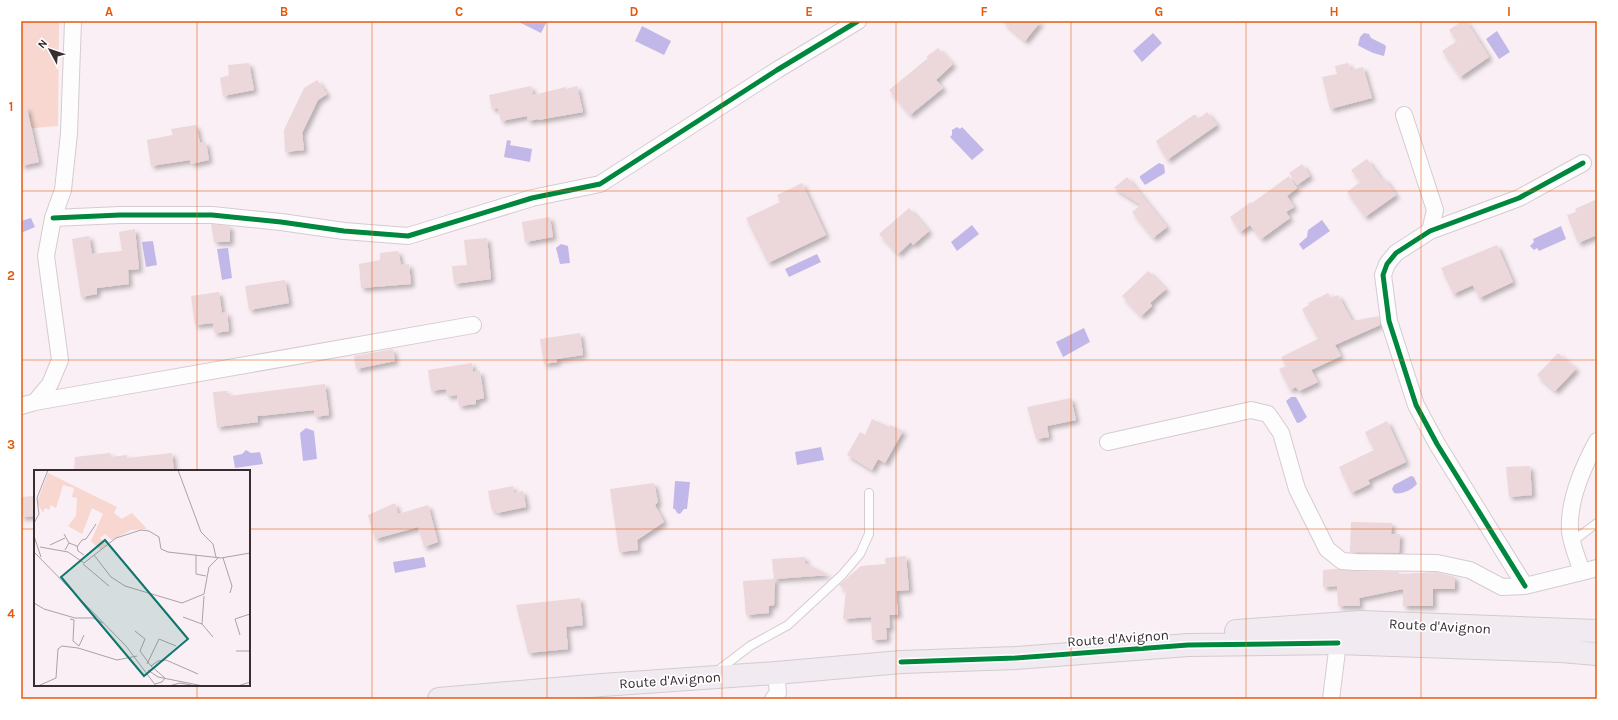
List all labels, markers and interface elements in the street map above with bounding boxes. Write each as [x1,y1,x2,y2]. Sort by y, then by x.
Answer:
text: A [105,4,113,19]
text: B [280,4,288,19]
text: C [455,4,463,19]
text: D [630,4,639,19]
text: E [805,4,813,19]
text: F [980,4,988,19]
text: G [1155,4,1163,19]
text: H [1329,4,1339,19]
text: I [1507,4,1511,19]
north arrow [30,30,70,70]
text: N [35,37,50,51]
text: 1 [9,99,13,114]
text: 2 [7,268,15,283]
text: 3 [7,437,15,452]
inset map [34,470,250,686]
text: 4 [7,606,15,621]
street label: Route d'Avignon [1389,615,1491,638]
street label: Route d'Avignon [1067,626,1170,651]
street label: Route d'Avignon [619,668,722,693]

